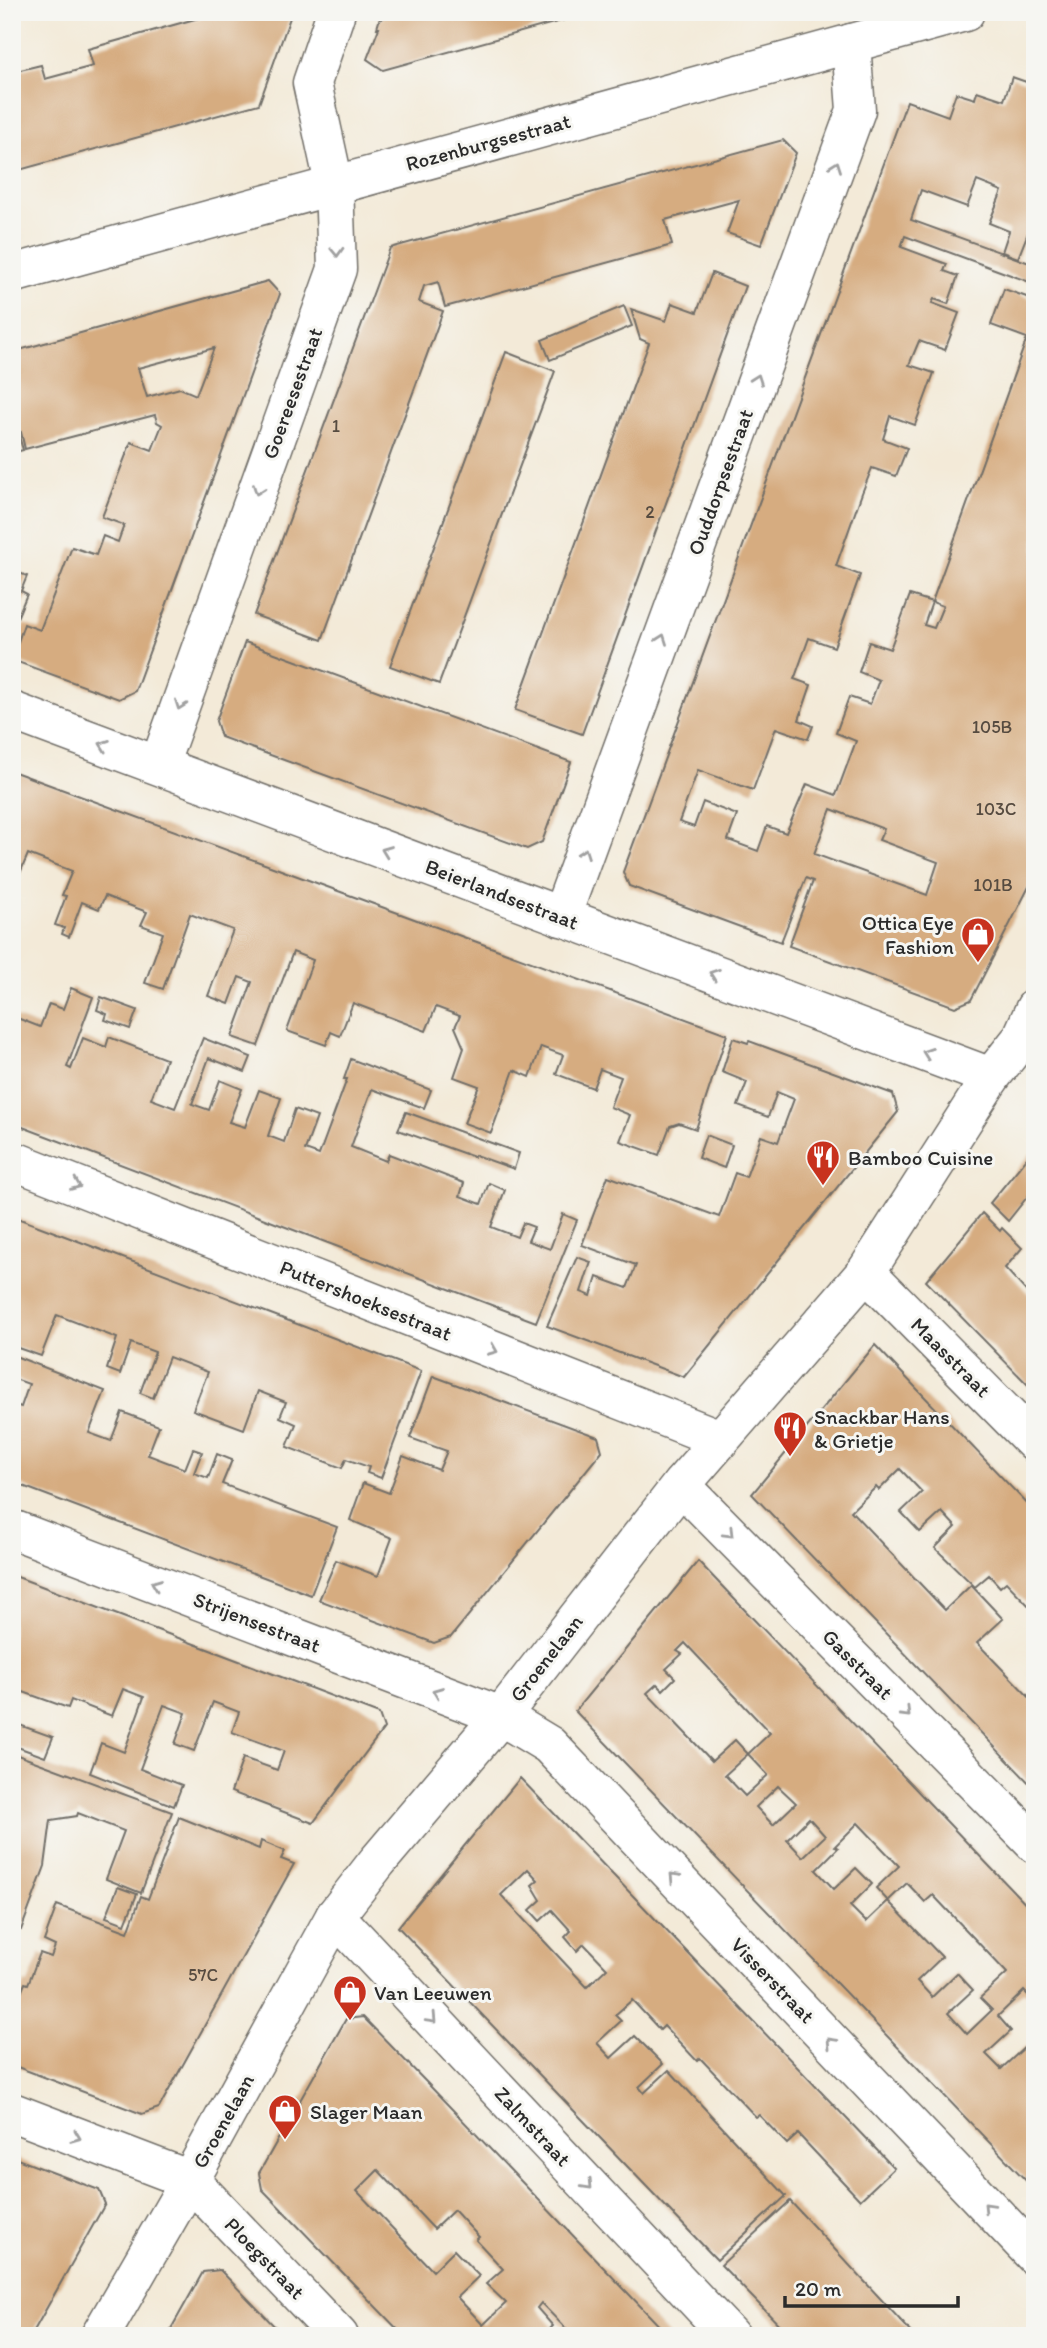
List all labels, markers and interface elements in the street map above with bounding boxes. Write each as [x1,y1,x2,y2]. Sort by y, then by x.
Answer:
street label: Rozenburgsestraat [403,108,573,176]
one-way arrow [827,160,841,172]
one-way arrow [329,247,344,258]
street label: Goereesestraat [257,324,327,462]
one-way arrow [749,374,763,386]
street label: Ouddorpsestraat [682,405,758,558]
house number: 1 [332,415,340,437]
one-way arrow [252,484,266,496]
house number: 2 [645,501,655,523]
one-way arrow [654,634,668,646]
one-way arrow [175,698,189,710]
house number: 105B [972,716,1012,738]
one-way arrow [99,740,111,754]
house number: 103C [976,798,1016,820]
one-way arrow [381,845,393,859]
one-way arrow [576,847,590,859]
street label: Beierlandsestraat [422,853,582,935]
house number: 101B [973,874,1013,896]
place label: Ottica Eye Fashion [862,910,954,959]
shop icon: Ottica Eye Fashion [959,915,997,964]
one-way arrow [708,968,720,982]
one-way arrow [922,1048,934,1062]
restaurant icon: Bamboo Cuisine [804,1138,842,1187]
place label: Bamboo Cuisine [848,1145,993,1170]
one-way arrow [69,1177,81,1191]
street label: Puttershoeksestraat [276,1254,456,1346]
street label: Maasstraat [906,1312,996,1402]
one-way arrow [486,1341,498,1355]
place label: Snackbar Hans & Grietje [814,1404,950,1453]
restaurant icon: Snackbar Hans & Grietje [771,1409,809,1458]
one-way arrow [721,1525,734,1538]
one-way arrow [151,1578,163,1592]
street label: Strijensestraat [190,1586,324,1658]
street label: Groenelaan [504,1609,588,1707]
street label: Gasstraat [818,1624,899,1705]
one-way arrow [432,1686,444,1700]
one-way arrow [897,1705,910,1718]
one-way arrow [670,1872,683,1885]
street label: Visserstraat [726,1932,820,2028]
house number: 57C [188,1964,218,1986]
shop icon: Van Leeuwen [331,1973,369,2022]
place label: Van Leeuwen [374,1980,492,2005]
one-way arrow [424,2011,436,2024]
one-way arrow [827,2037,840,2050]
street label: Groenelaan [187,2069,259,2173]
street label: Zalmstraat [490,2081,576,2171]
shop icon: Slager Maan [266,2092,304,2141]
place label: Slager Maan [310,2099,423,2124]
one-way arrow [69,2128,81,2142]
one-way arrow [580,2177,592,2190]
one-way arrow [983,2202,996,2215]
street label: Ploegstraat [220,2212,310,2304]
scale bar [785,2264,958,2308]
text: 20 m [795,2276,842,2301]

